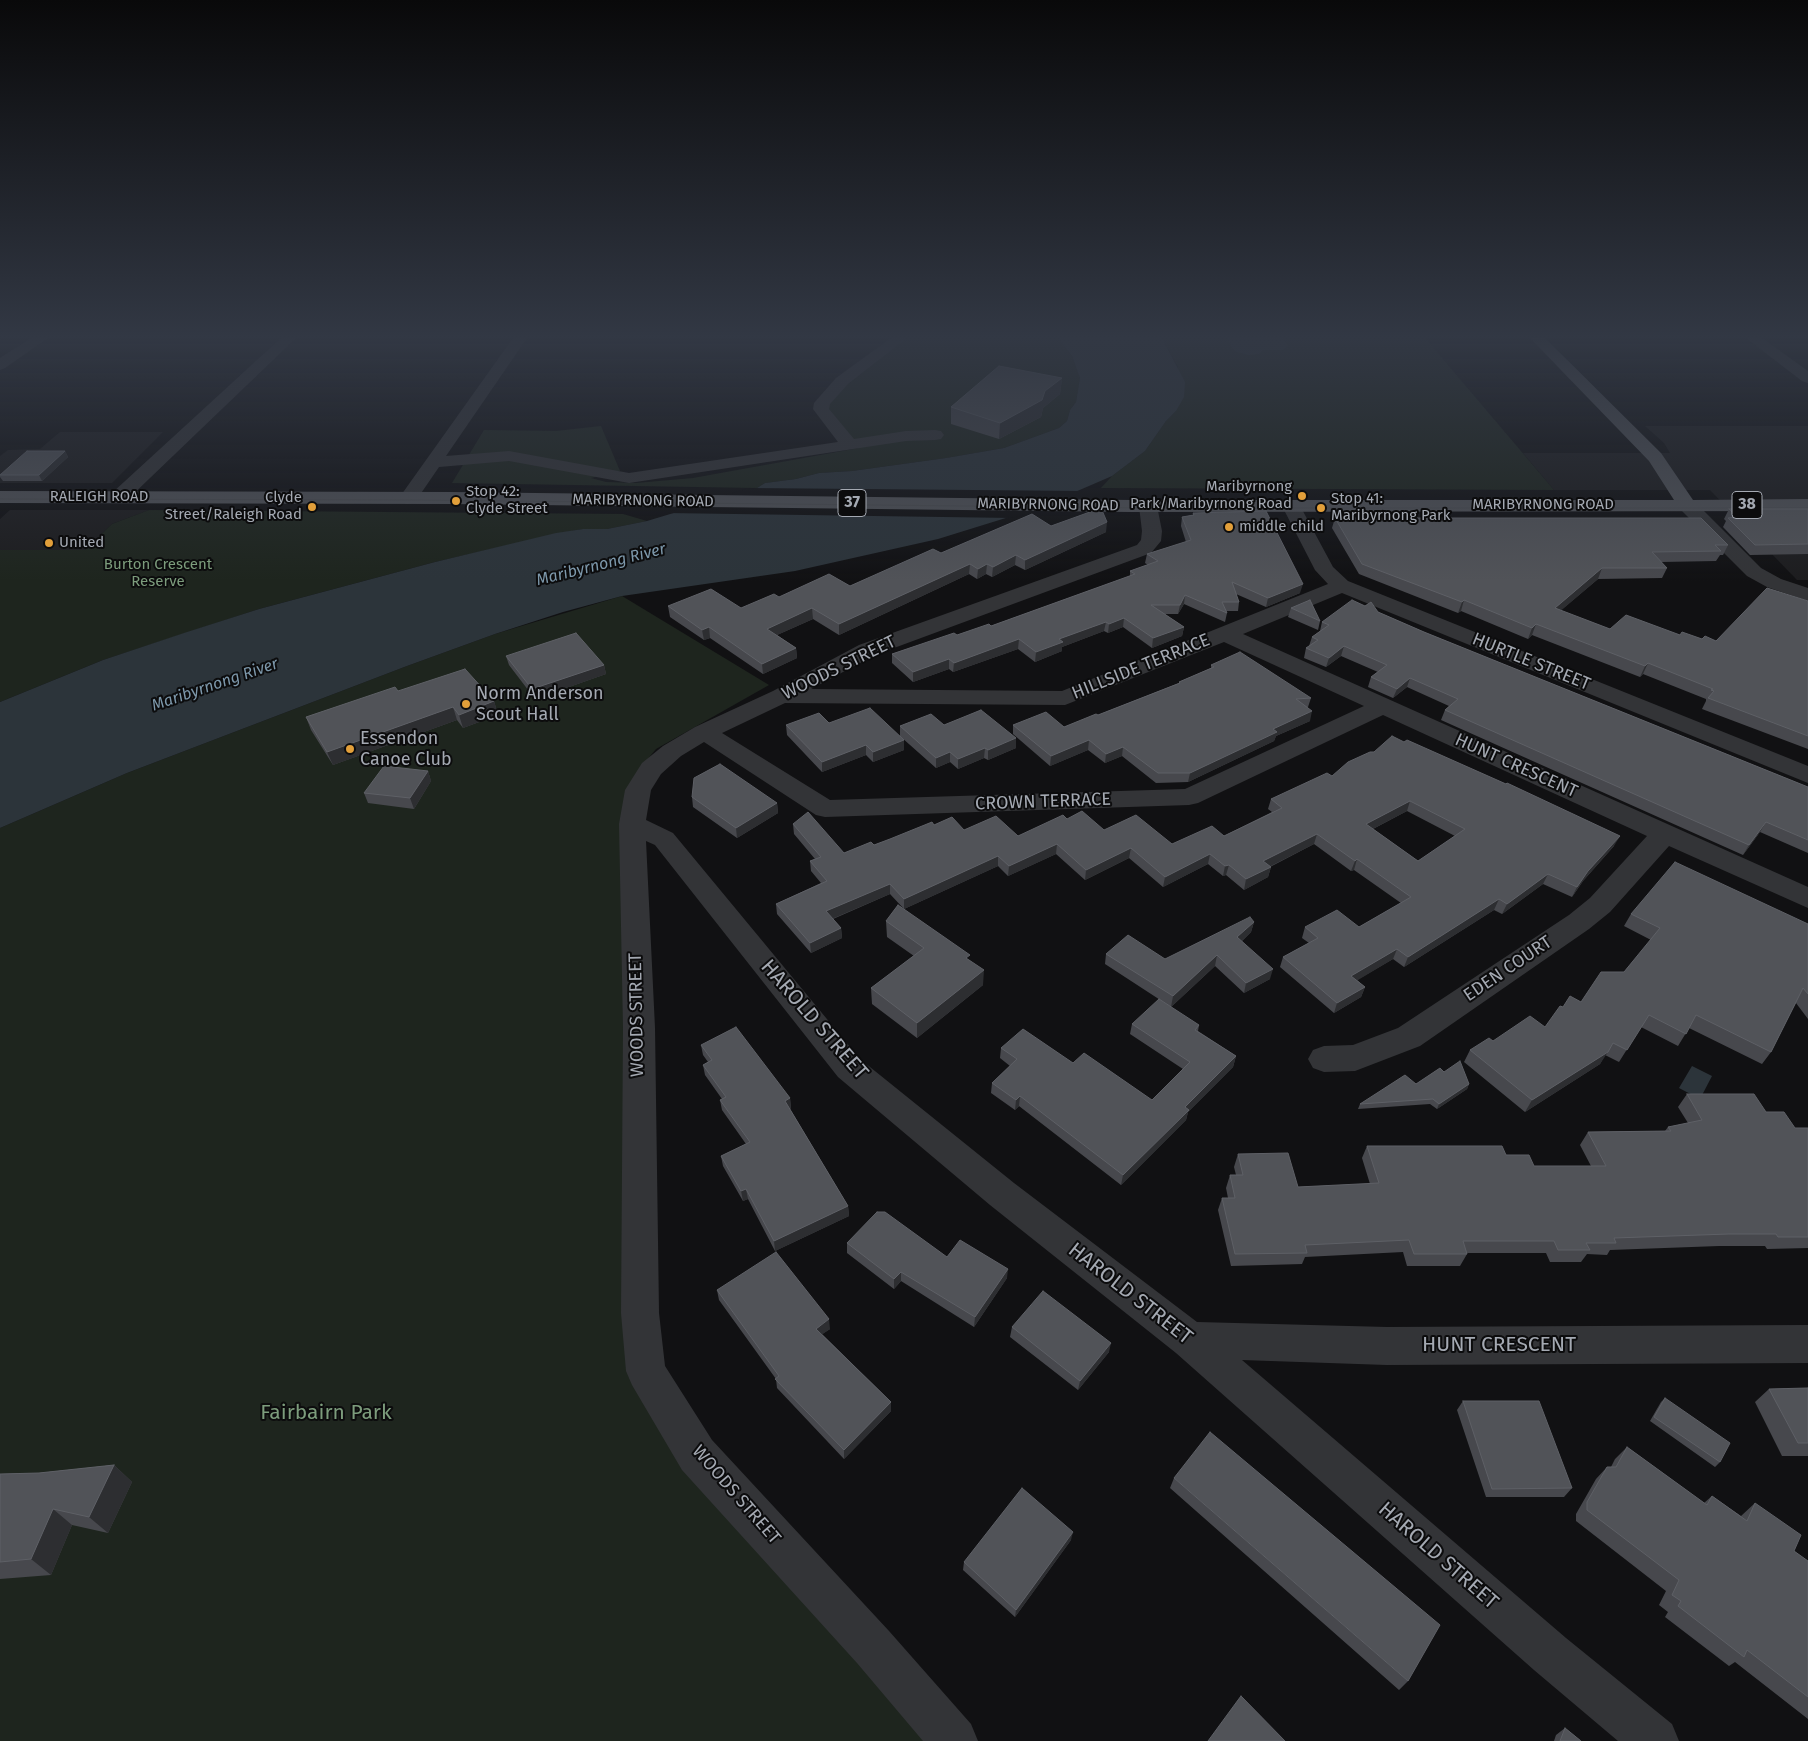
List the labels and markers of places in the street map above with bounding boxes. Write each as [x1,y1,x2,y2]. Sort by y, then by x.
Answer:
place label: Maribyrnong Park/Maribyrnong Road [1130,478,1292,513]
place label: Stop 42: Clyde Street [466,483,548,518]
place label: Clyde Street/Raleigh Road [165,489,302,524]
marker: Maribyrnong Park/Maribyrnong Road [1296,490,1308,502]
place label: Stop 41: Maribyrnong Park [1331,490,1451,525]
marker: Stop 42: Clyde Street [450,495,462,507]
marker: Clyde Street/Raleigh Road [306,501,318,513]
marker: Stop 41: Maribyrnong Park [1315,502,1327,514]
place label: middle child [1239,518,1324,536]
marker: middle child [1223,521,1235,533]
place label: United [59,534,104,552]
marker: United [43,537,55,549]
place label: Norm Anderson Scout Hall [476,683,604,726]
marker: Norm Anderson Scout Hall [460,698,472,710]
place label: Essendon Canoe Club [360,728,452,771]
marker: Essendon Canoe Club [344,743,356,755]

